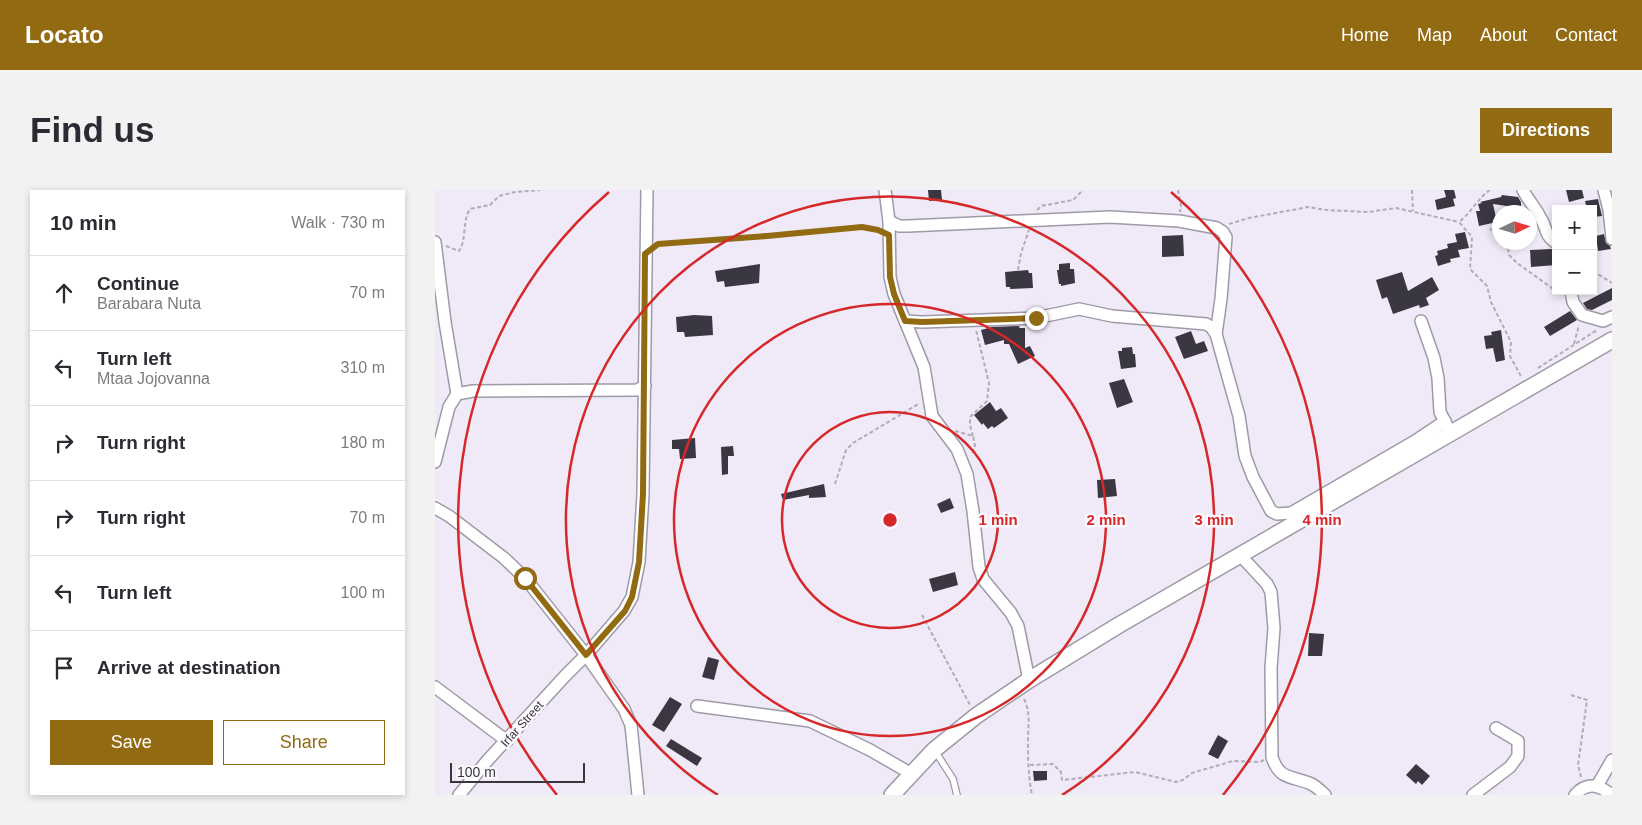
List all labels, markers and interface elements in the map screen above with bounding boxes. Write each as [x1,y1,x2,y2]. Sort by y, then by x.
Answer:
text: Locato [25,21,104,48]
text: Home [1341,25,1389,45]
text: Map [1417,25,1452,45]
text: About [1480,25,1527,45]
text: Contact [1555,25,1617,45]
button: Directions [1480,108,1612,153]
text: Find us [30,110,154,149]
north arrow [1492,205,1537,250]
map controls [1552,205,1597,295]
button: + [1552,205,1597,250]
text: 10 min [50,211,117,234]
text: Walk · 730 m [291,214,385,231]
button: − [1552,250,1597,295]
text: Continue [97,273,179,294]
icon: ahead [50,279,78,307]
text: 70 m [349,284,385,301]
text: Barabara Nuta [97,295,201,312]
route end [1025,307,1048,330]
text: Turn left [97,348,172,369]
icon: left [50,354,78,382]
text: 310 m [341,359,385,376]
text: Mtaa Jojovanna [97,370,210,387]
icon: right [50,429,78,457]
text: Turn right [97,432,185,453]
text: 180 m [341,434,385,451]
icon: right [50,504,78,532]
text: Turn right [97,507,185,528]
text: 70 m [349,509,385,526]
centre of rings [881,511,899,529]
text: 1 min [978,511,1018,528]
text: 2 min [1086,511,1126,528]
text: 3 min [1194,511,1234,528]
text: 4 min [1302,511,1342,528]
route start [514,567,537,590]
icon: left [50,579,78,607]
text: Turn left [97,582,172,603]
text: 100 m [341,584,385,601]
icon: arrive [50,654,78,682]
text: Arrive at destination [97,657,281,678]
street label: Irfar Street [498,698,547,750]
button: Save [50,720,213,765]
button: Share [223,720,385,765]
scale bar [450,760,585,783]
text: 100 m [457,764,496,780]

